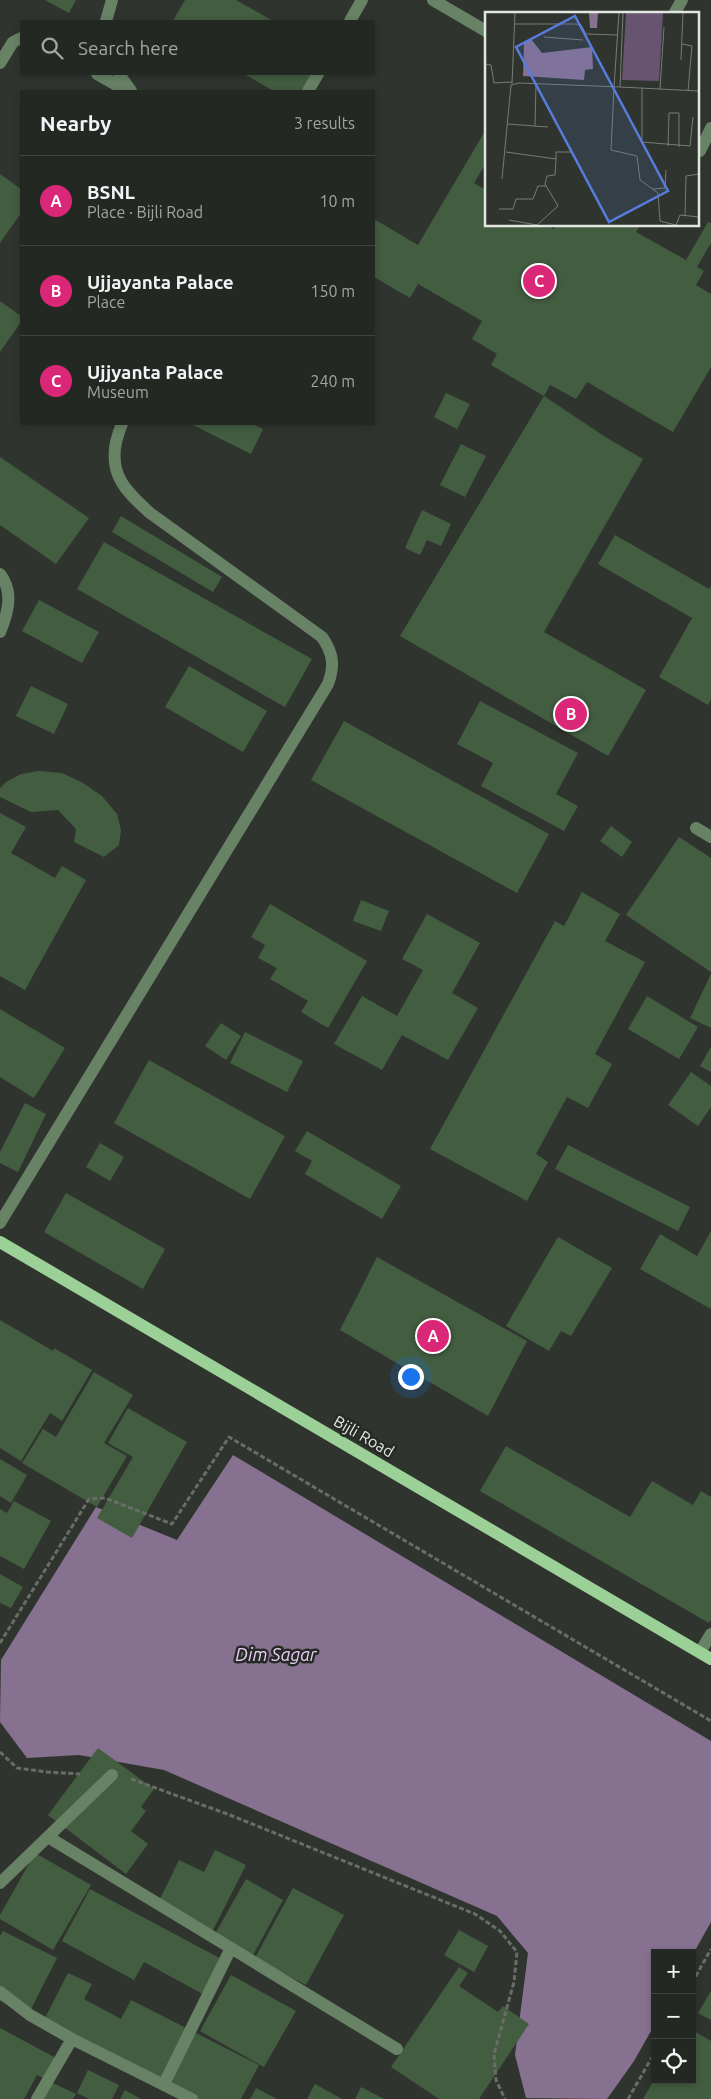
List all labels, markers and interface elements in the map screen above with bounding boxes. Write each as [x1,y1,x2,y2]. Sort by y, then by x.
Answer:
inset map [485,12,698,226]
search box [20,20,375,75]
icon: search [38,34,66,62]
text: Search here [78,37,178,59]
text: Nearby [40,111,111,135]
text: 3 results [294,114,355,132]
text: BSNL [87,181,135,203]
text: A [50,192,62,210]
text: 10 m [319,192,355,210]
text: Place · Bijli Road [87,203,203,221]
pin: C [523,262,555,300]
text: Ujjayanta Palace [87,271,234,293]
text: B [51,282,61,300]
text: 150 m [310,282,355,300]
text: Place [87,293,125,311]
text: Ujjyanta Palace [87,361,223,383]
text: C [51,372,61,390]
text: 240 m [310,372,355,390]
text: Museum [87,383,149,401]
pin: B [555,695,587,733]
pin: A [417,1317,449,1355]
your location [398,1364,424,1390]
street label: Bijli Road [331,1412,397,1460]
water label: Dim Sagar [235,1644,318,1664]
map controls [651,1949,696,2084]
button: + [651,1949,696,1994]
button: − [651,1994,696,2039]
button: locate [651,2039,696,2084]

